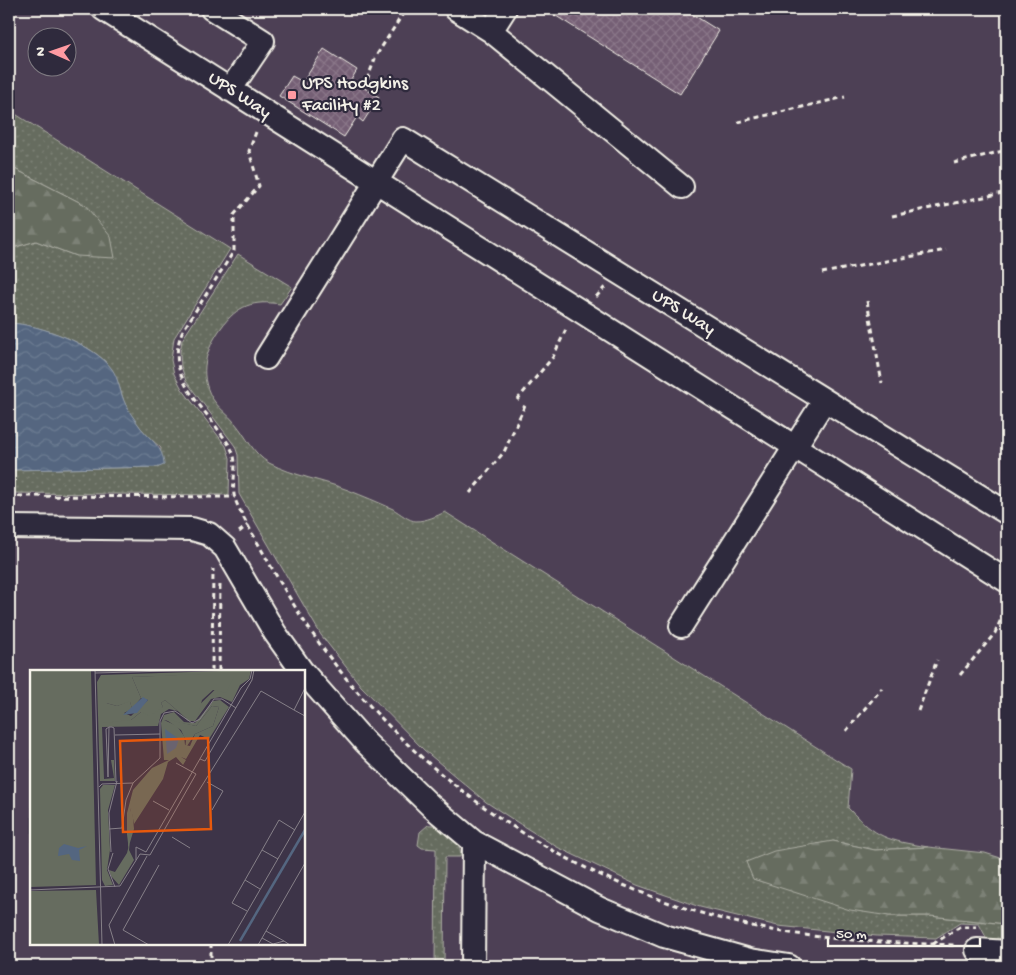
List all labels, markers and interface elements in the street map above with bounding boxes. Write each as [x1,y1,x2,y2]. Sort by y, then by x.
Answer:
north arrow [28,28,78,78]
text: N [33,47,50,56]
street label: UPS Way [203,67,275,125]
place label: UPS Hodgkins Facility #2 [301,73,409,118]
marker: UPS Hodgkins Facility #2 [286,89,298,101]
street label: UPS Way [647,284,720,342]
inset map [30,670,305,945]
scale bar [828,915,981,947]
text: 50 m [836,926,867,944]

